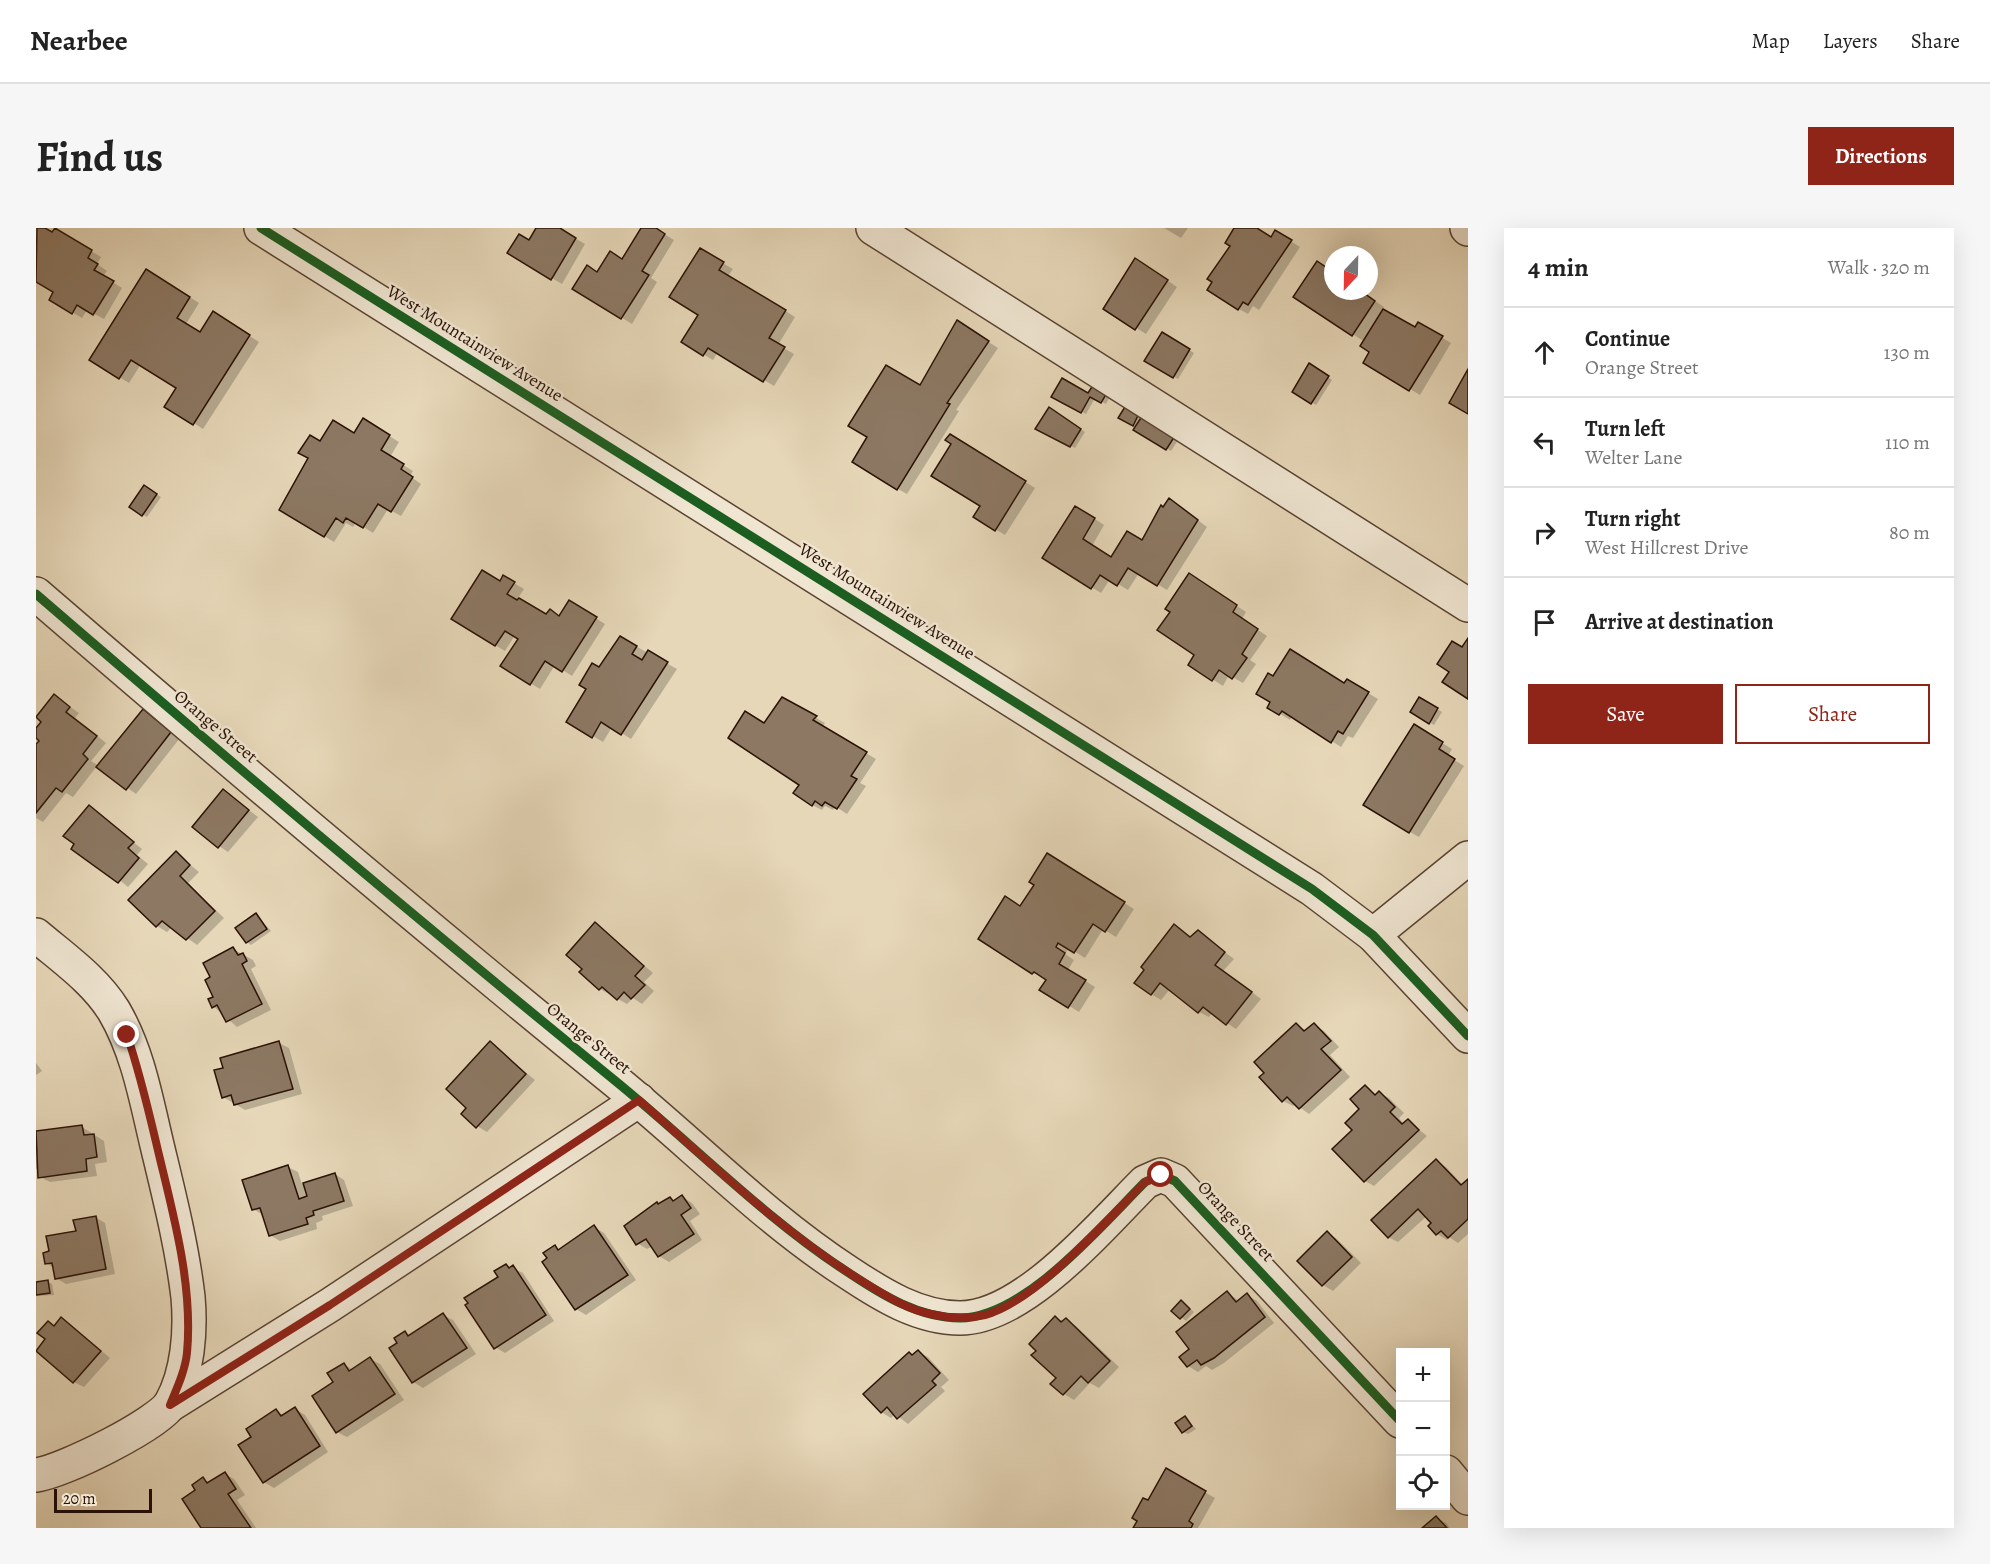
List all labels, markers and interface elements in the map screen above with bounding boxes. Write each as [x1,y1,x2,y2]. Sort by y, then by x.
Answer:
text: Nearbee [30,22,128,60]
text: Map [1751,27,1790,55]
text: Layers [1823,27,1878,55]
text: Share [1911,27,1960,55]
button: Directions [1808,127,1954,185]
text: Find us [36,128,163,185]
north arrow [1324,246,1378,300]
text: 4 min [1528,250,1589,285]
text: Walk · 320 m [1828,254,1930,281]
street label: West Mountainview Avenue [381,278,568,407]
text: Continue [1585,324,1670,354]
icon: ahead [1528,336,1561,369]
text: 130 m [1884,339,1930,366]
text: Orange Street [1585,354,1699,381]
text: Turn left [1585,414,1665,444]
icon: left [1528,426,1561,459]
text: 110 m [1885,429,1930,456]
text: Welter Lane [1585,444,1683,471]
text: Turn right [1585,504,1681,534]
icon: right [1528,516,1561,549]
text: 80 m [1889,519,1930,546]
text: West Hillcrest Drive [1585,534,1748,561]
street label: West Mountainview Avenue [793,536,980,665]
icon: arrive [1528,606,1561,639]
text: Arrive at destination [1585,607,1774,637]
street label: Orange Street [169,684,263,768]
button: Save [1528,684,1723,744]
button: Share [1735,684,1930,744]
street label: Orange Street [542,996,636,1080]
route end [113,1021,139,1047]
route start [1147,1161,1173,1187]
street label: Orange Street [1192,1175,1280,1267]
map controls [1396,1348,1450,1510]
button: + [1396,1348,1450,1402]
button: − [1396,1402,1450,1456]
button: locate [1396,1456,1450,1510]
scale bar [54,1486,152,1514]
text: 20 m [63,1488,96,1510]

